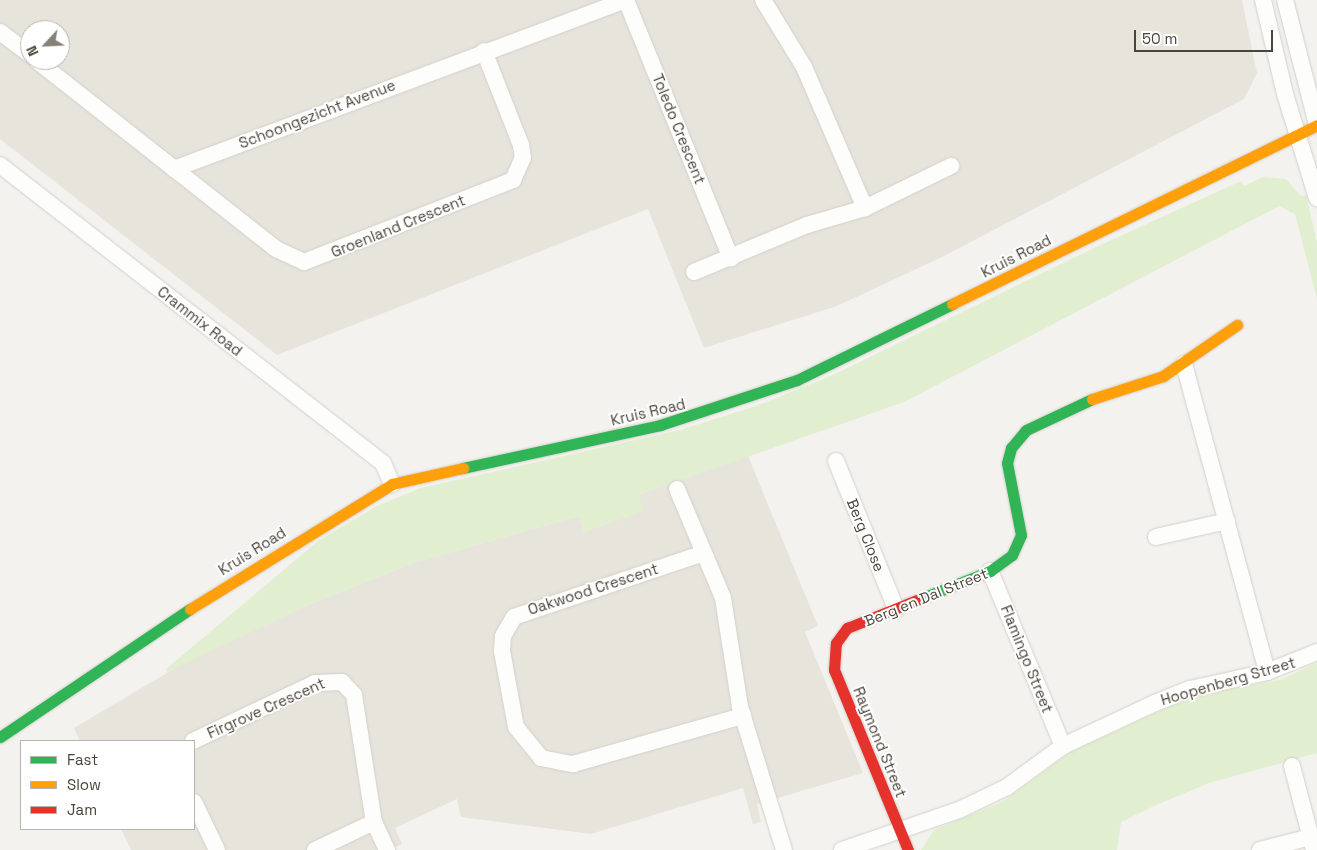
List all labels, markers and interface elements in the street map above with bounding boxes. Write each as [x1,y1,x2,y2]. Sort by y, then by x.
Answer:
north arrow [20,20,70,70]
scale bar [1137,20,1276,52]
text: 50 m [1142,29,1177,48]
text: N [22,43,42,59]
street label: Toledo Crescent [649,71,709,187]
street label: Schoongezicht Avenue [236,76,398,152]
street label: Groenland Crescent [328,191,468,261]
street label: Kruis Road [978,231,1054,281]
street label: Crammix Road [154,282,246,360]
street label: Kruis Road [609,395,687,429]
street label: Berg Close [843,496,889,574]
street label: Kruis Road [215,523,289,579]
street label: Oakwood Crescent [525,559,661,619]
street label: Berg en Dal Street [862,564,990,630]
street label: Flamingo Street [997,602,1057,716]
street label: Hoopenberg Street [1159,653,1297,709]
street label: Firgrove Crescent [204,674,328,742]
street label: Raymond Street [850,684,910,800]
legend [20,740,195,830]
text: Fast [67,750,98,769]
text: Slow [67,775,101,794]
text: Jam [67,800,97,819]

